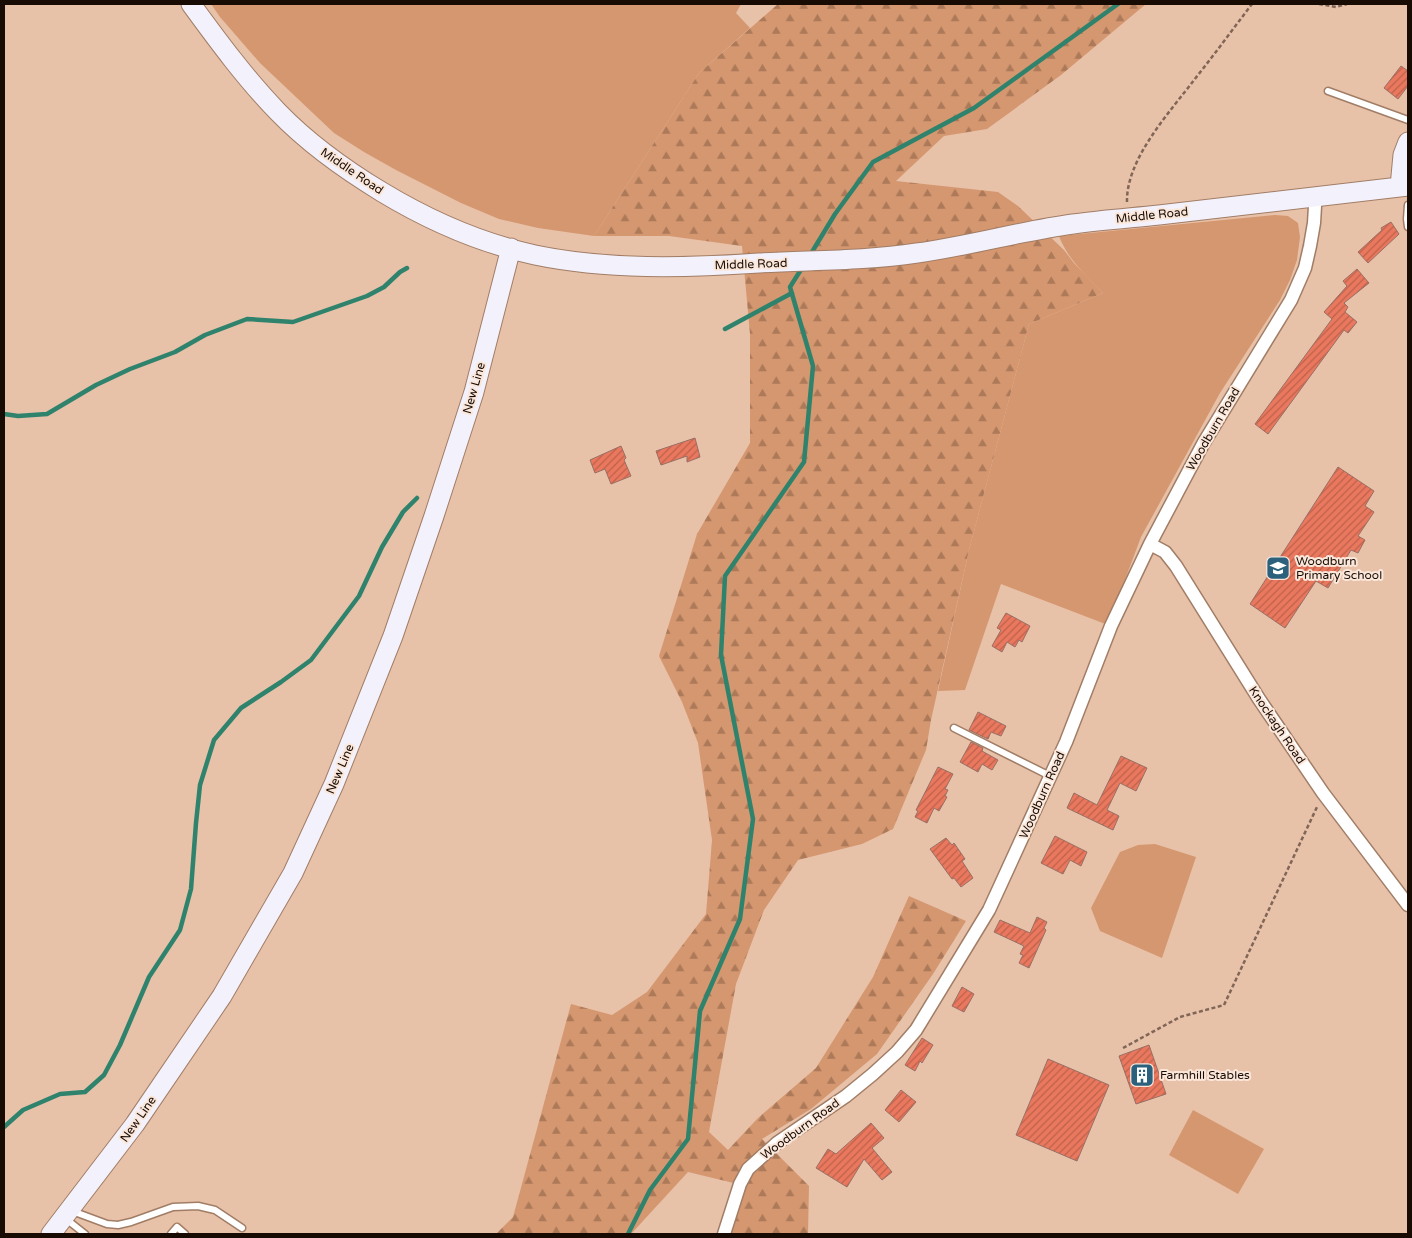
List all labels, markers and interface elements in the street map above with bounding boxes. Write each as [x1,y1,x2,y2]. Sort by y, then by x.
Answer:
street label: Middle Road [318,145,386,197]
street label: Middle Road [1115,204,1189,226]
street label: Middle Road [714,256,788,272]
street label: New Line [460,360,488,415]
street label: Woodburn Road [1183,385,1243,473]
place label: Woodburn Primary School [1296,554,1382,582]
school or university icon: Woodburn Primary School [1265,555,1291,581]
street label: Knockagh Road [1246,684,1308,766]
street label: New Line [323,742,357,796]
street label: Woodburn Road [1017,749,1067,841]
building icon: Farmhill Stables [1129,1062,1155,1088]
place label: Farmhill Stables [1160,1068,1250,1082]
street label: New Line [117,1093,159,1145]
street label: Woodburn Road [758,1096,842,1162]

